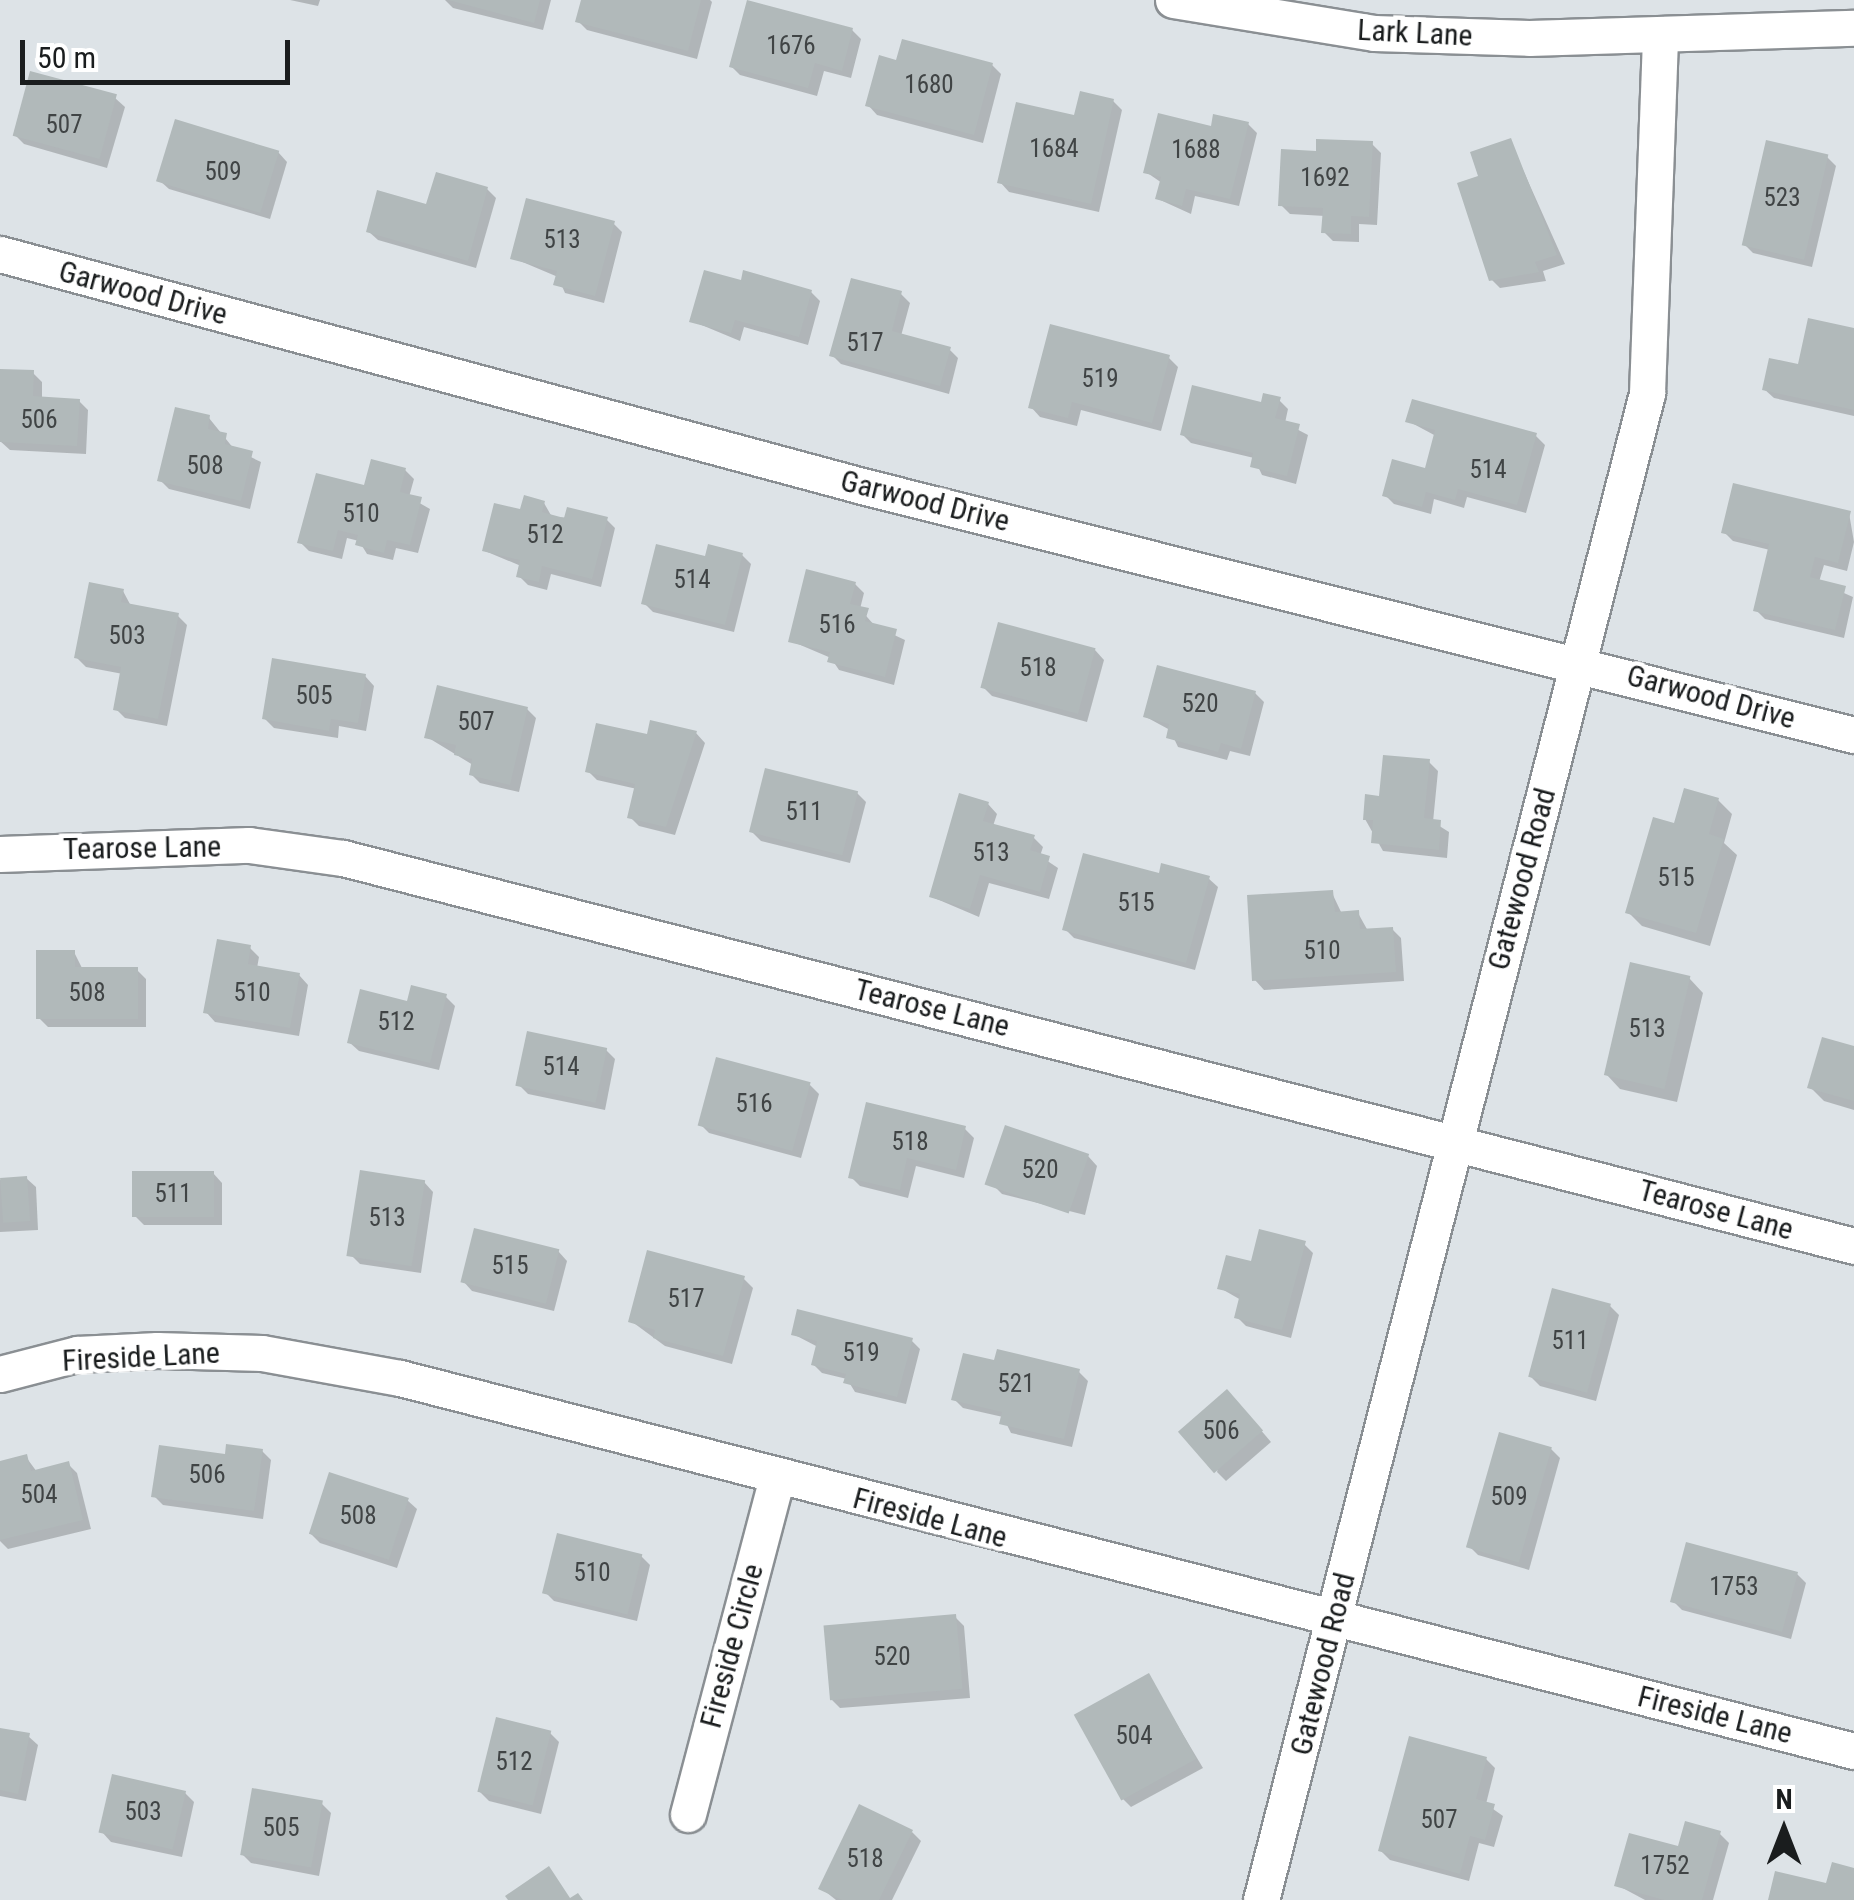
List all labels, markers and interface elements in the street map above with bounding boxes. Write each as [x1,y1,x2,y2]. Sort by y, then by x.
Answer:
street label: Lark Lane [1356,12,1474,54]
scale bar [25,20,295,82]
house number: 1676 [766,31,816,61]
text: 50 m [37,40,96,75]
house number: 1680 [904,70,954,100]
house number: 507 [45,110,83,140]
house number: 1684 [1029,134,1079,164]
house number: 1688 [1171,135,1221,165]
house number: 509 [204,157,242,187]
house number: 1692 [1300,163,1350,193]
house number: 523 [1763,183,1801,213]
house number: 513 [543,225,581,255]
street label: Garwood Drive [55,253,231,333]
house number: 517 [846,328,884,358]
house number: 519 [1081,364,1119,394]
house number: 506 [20,405,58,435]
house number: 508 [186,451,224,481]
house number: 514 [1469,455,1507,485]
street label: Garwood Drive [837,463,1013,539]
house number: 510 [342,499,380,529]
house number: 512 [526,520,564,550]
house number: 514 [673,565,711,595]
house number: 516 [818,610,856,640]
house number: 503 [108,621,146,651]
house number: 518 [1019,653,1057,683]
street label: Garwood Drive [1623,657,1799,737]
house number: 505 [295,681,333,711]
house number: 520 [1181,689,1219,719]
house number: 507 [457,707,495,737]
street label: Gatewood Road [1480,784,1564,974]
house number: 511 [785,797,823,827]
street label: Tearose Lane [63,829,221,867]
house number: 513 [972,838,1010,868]
house number: 515 [1657,863,1695,893]
house number: 515 [1117,888,1155,918]
house number: 510 [1303,936,1341,966]
street label: Tearose Lane [851,971,1013,1045]
house number: 508 [68,978,106,1008]
house number: 510 [233,978,271,1008]
house number: 512 [377,1007,415,1037]
house number: 513 [1628,1014,1666,1044]
house number: 514 [542,1052,580,1082]
house number: 516 [735,1089,773,1119]
house number: 518 [891,1127,929,1157]
house number: 520 [1021,1155,1059,1185]
street label: Tearose Lane [1635,1172,1797,1248]
house number: 511 [154,1179,192,1209]
house number: 513 [368,1203,406,1233]
house number: 515 [491,1251,529,1281]
house number: 517 [667,1284,705,1314]
house number: 511 [1551,1326,1589,1356]
street label: Fireside Lane [61,1335,221,1379]
house number: 519 [842,1338,880,1368]
house number: 521 [997,1369,1035,1399]
house number: 506 [1202,1416,1240,1446]
house number: 506 [188,1460,226,1490]
house number: 504 [20,1480,58,1510]
street label: Fireside Lane [849,1480,1011,1556]
house number: 509 [1490,1482,1528,1512]
house number: 508 [339,1501,377,1531]
house number: 510 [573,1558,611,1588]
street label: Fireside Circle [693,1560,771,1732]
street label: Gatewood Road [1283,1569,1363,1759]
house number: 1753 [1709,1572,1759,1602]
house number: 520 [873,1642,911,1672]
street label: Fireside Lane [1634,1678,1796,1752]
house number: 504 [1115,1721,1153,1751]
house number: 512 [495,1747,533,1777]
north arrow [1734,1780,1834,1880]
text: N [1775,1783,1793,1816]
house number: 503 [124,1797,162,1827]
house number: 507 [1420,1805,1458,1835]
house number: 505 [262,1813,300,1843]
house number: 518 [846,1844,884,1874]
house number: 1752 [1640,1851,1690,1881]

